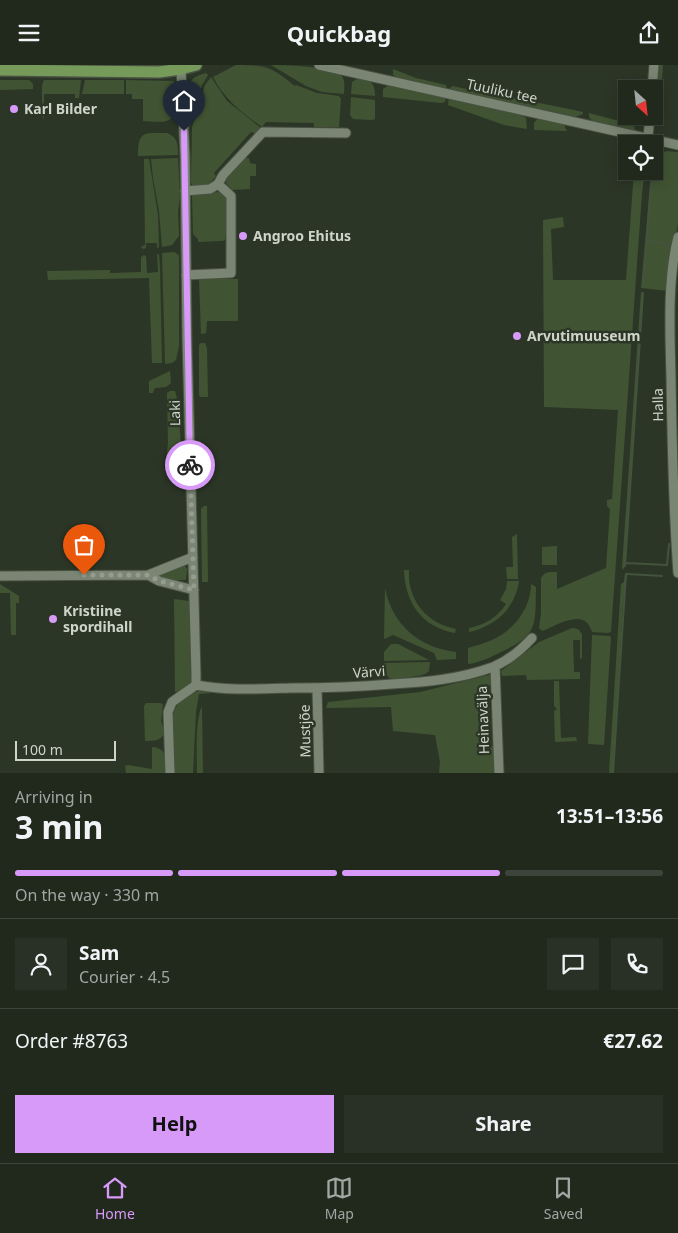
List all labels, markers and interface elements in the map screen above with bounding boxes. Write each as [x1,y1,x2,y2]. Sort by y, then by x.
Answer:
text: Quickbag [287,18,391,48]
icon: menu [15,19,43,47]
icon: share [635,19,663,47]
street label: Tuuliku tee [465,74,540,107]
pin [163,80,205,131]
north arrow [618,80,662,125]
map controls [618,80,663,180]
icon: home [170,87,198,115]
place label: Karl Bilder [24,99,98,118]
marker: Karl Bilder [8,103,20,115]
button: locate [618,135,663,180]
place label: Angroo Ehitus [253,226,351,245]
marker: Angroo Ehitus [237,230,249,242]
place label: Arvutimuuseum [527,326,640,345]
marker: Arvutimuuseum [511,330,523,342]
street label: Halla [648,388,667,422]
street label: Laki [165,400,184,426]
courier [165,440,215,490]
icon: bike [176,451,204,479]
pin [63,524,105,575]
icon: bag [70,531,98,559]
place label: Kristiine spordihall [63,601,132,636]
marker: Kristiine spordihall [47,613,59,625]
street label: Värvi [352,661,386,682]
street label: Heinavälja [472,685,493,755]
street label: Mustjõe [295,704,314,758]
scale bar [15,738,116,761]
text: 100 m [22,740,63,759]
text: Arriving in [15,786,93,808]
text: 13:51–13:56 [556,803,663,829]
text: 3 min [15,805,103,848]
text: On the way · 330 m [15,884,159,906]
button: person [15,938,67,990]
button: chat [547,938,599,990]
button: phone [611,938,663,990]
text: Sam [79,940,119,966]
text: Courier · 4.5 [79,966,170,988]
text: Order #8763 [15,1028,128,1054]
text: €27.62 [603,1028,663,1054]
button: Help [15,1095,334,1153]
button: Share [344,1095,663,1153]
tab: Home [95,1174,135,1223]
tab: Map [325,1174,354,1223]
tab: Saved [544,1174,583,1223]

